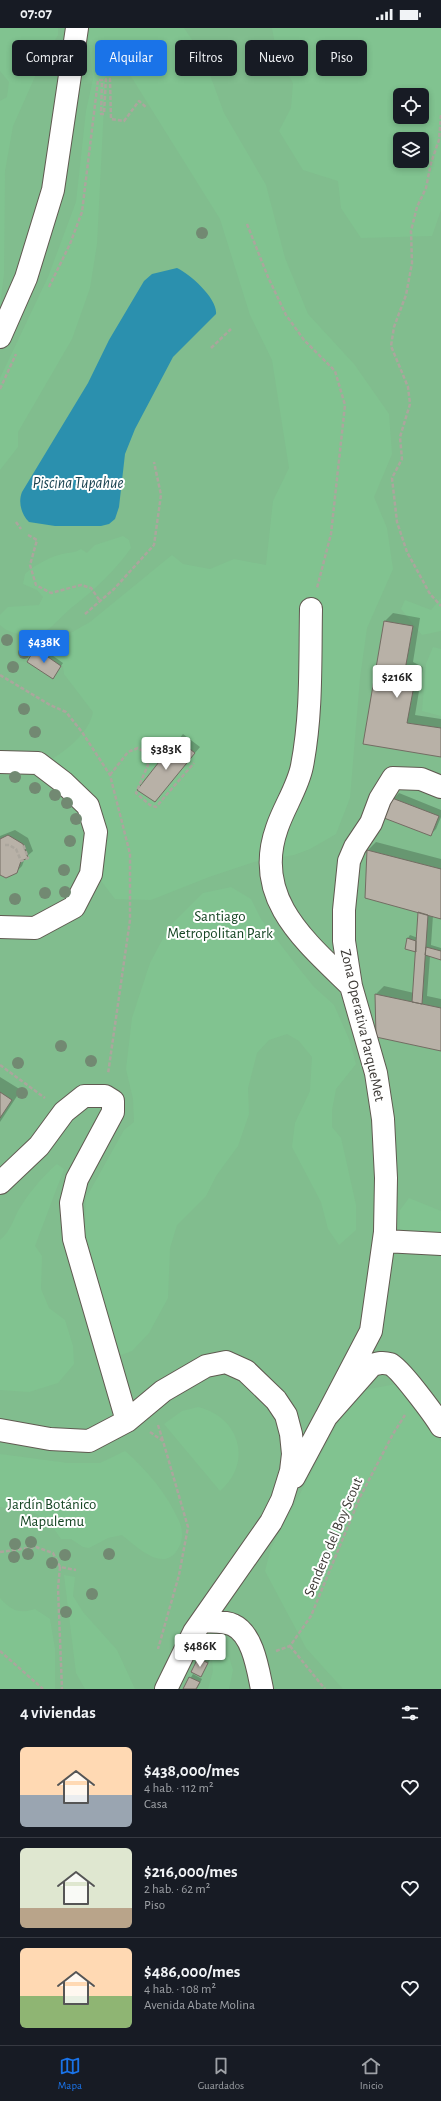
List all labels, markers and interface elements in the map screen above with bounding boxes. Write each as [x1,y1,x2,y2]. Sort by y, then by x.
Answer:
text: 07:07 [20,6,52,21]
chip: Comprar [12,40,87,76]
chip: Alquilar [95,40,167,76]
chip: Filtros [175,40,237,76]
chip: Nuevo [245,40,308,76]
chip: Piso [316,40,367,76]
map controls [393,88,429,168]
button: locate [393,88,429,124]
button: layers [393,132,429,168]
water label: Piscina Tupahue [32,475,124,492]
pin: $438K [16,630,72,664]
text: $438K [28,636,60,649]
pin: $216K [369,665,425,699]
text: $216K [382,671,412,684]
pin: $383K [138,737,194,771]
text: $383K [150,743,182,756]
park label: Santiago Metropolitan Park [167,909,273,941]
street label: Zona Operativa ParqueMet [338,947,387,1103]
street label: Sendero del Boy Scout [302,1475,365,1599]
park label: Jardín Botánico Mapulemu [8,1497,96,1529]
pin: $486K [172,1634,228,1668]
text: $486K [184,1640,216,1653]
icon: filters [399,1702,421,1724]
text: 4 viviendas [20,1704,96,1721]
text: $438,000/mes [144,1762,239,1779]
icon: home [52,1763,100,1811]
icon: heart [399,1776,421,1798]
text: 4 hab. · 112 m² [144,1782,213,1795]
text: Casa [144,1798,168,1811]
text: $216,000/mes [144,1863,238,1880]
icon: home [52,1864,100,1912]
icon: heart [399,1877,421,1899]
text: 2 hab. · 62 m² [144,1883,210,1896]
text: Piso [144,1899,165,1912]
text: $486,000/mes [144,1963,240,1980]
icon: home [52,1964,100,2012]
icon: heart [399,1977,421,1999]
text: 4 hab. · 108 m² [144,1983,216,1996]
text: Avenida Abate Molina [144,1999,255,2012]
tab: Mapa [58,2055,82,2092]
tab: Guardados [198,2055,244,2092]
tab: Inicio [360,2055,383,2092]

